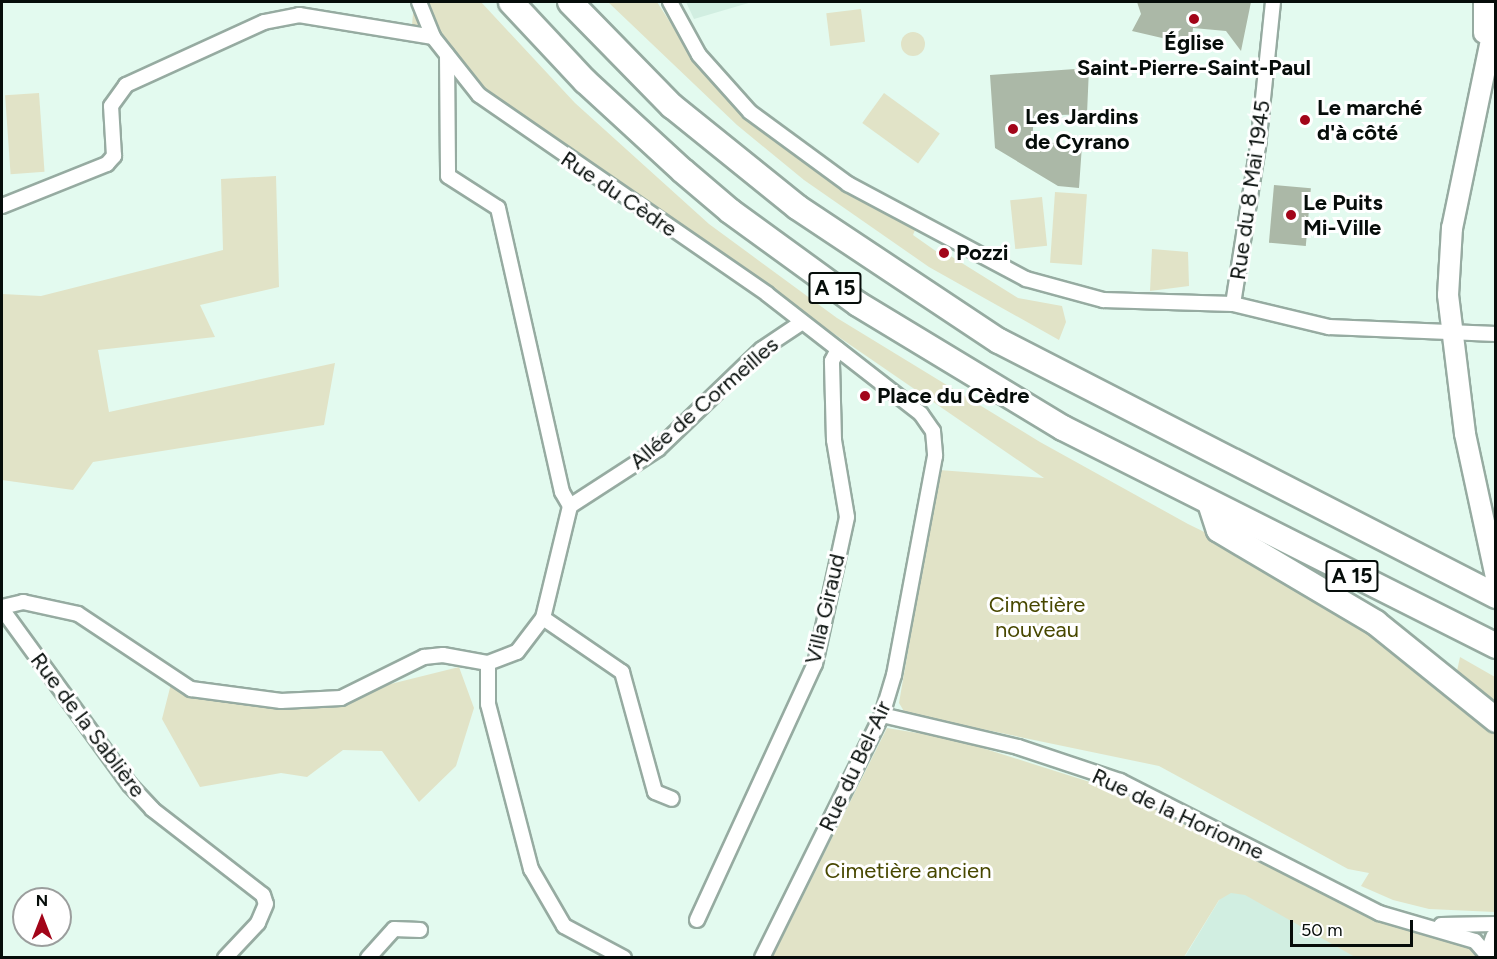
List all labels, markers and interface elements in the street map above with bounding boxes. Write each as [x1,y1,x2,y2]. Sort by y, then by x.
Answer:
marker: Église Saint-Pierre-Saint-Paul [1187,12,1201,26]
place label: Église Saint-Pierre-Saint-Paul [1077,29,1311,80]
place label: Le marché d'à côté [1317,94,1422,146]
street label: Rue du 8 Mai 1945 [1224,98,1276,282]
place label: Les Jardins de Cyrano [1025,103,1138,154]
marker: Le marché d'à côté [1298,113,1312,127]
marker: Les Jardins de Cyrano [1006,122,1020,136]
street label: Rue du Cèdre [556,145,682,243]
place label: Le Puits Mi-Ville [1303,189,1383,240]
marker: Le Puits Mi-Ville [1284,208,1298,222]
place label: Pozzi [956,240,1009,266]
marker: Pozzi [937,246,951,260]
road number: A 15 [808,270,862,306]
street label: Allée de Cormeilles [624,331,784,475]
place label: Place du Cèdre [877,383,1029,409]
marker: Place du Cèdre [858,389,872,403]
street label: Villa Giraud [800,551,850,667]
road number: A 15 [1325,558,1379,594]
park label: Cimetière nouveau [989,591,1085,642]
street label: Rue de la Sablière [25,647,151,803]
street label: Rue du Bel-Air [813,697,897,835]
street label: Rue de la Horionne [1088,763,1268,865]
park label: Cimetière ancien [825,858,991,884]
north arrow [12,887,72,947]
text: N [36,891,48,910]
scale bar [1293,908,1416,946]
text: 50 m [1301,919,1343,941]

